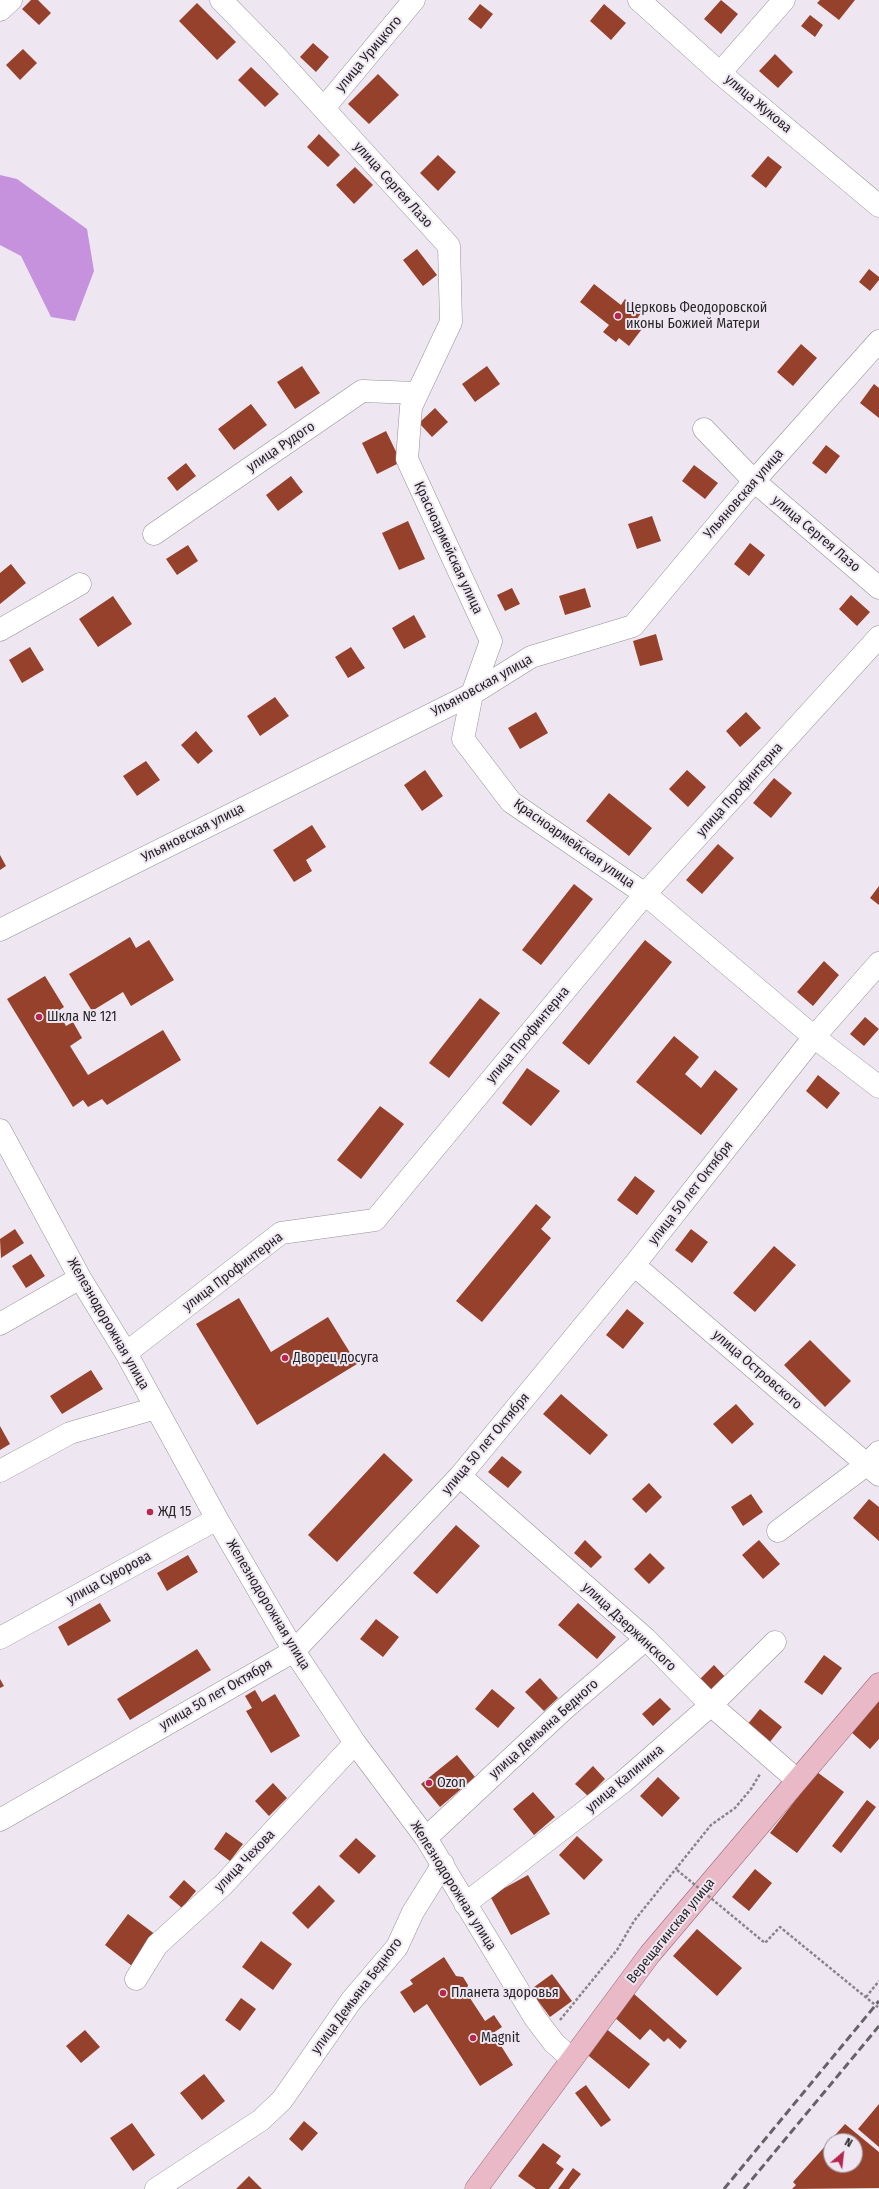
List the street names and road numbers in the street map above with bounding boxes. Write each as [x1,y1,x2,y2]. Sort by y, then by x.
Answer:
street label: улица Урицкого [332,13,406,95]
street label: улица Жукова [721,71,795,137]
street label: улица Сергея Лазо [350,138,436,232]
street label: улица Рудого [244,418,318,476]
street label: Ульяновская улица [701,446,787,542]
street label: Красноармейская улица [410,479,486,617]
street label: улица Сергея Лазо [768,492,864,576]
street label: Ульяновская улица [428,651,536,721]
street label: улица Профинтерна [693,739,787,841]
street label: Красноармейская улица [510,796,638,892]
street label: Ульяновская улица [139,800,247,866]
street label: улица Профинтерна [483,983,573,1087]
street label: улица 50 лет Октября [645,1138,737,1248]
street label: улица Профинтерна [180,1229,286,1315]
street label: Железнодорожная улица [63,1255,153,1393]
street label: улица Островского [709,1327,805,1413]
street label: улица 50 лет Октября [439,1390,533,1498]
street label: Железнодорожная улица [222,1537,314,1673]
street label: улица Суворова [64,1548,154,1608]
street label: улица Дзержинского [578,1579,680,1675]
street label: улица 50 лет Октября [157,1656,275,1734]
street label: улица Демьяна Бедного [486,1676,602,1782]
street label: улица Калинина [583,1742,667,1816]
street label: Железнодорожная улица [406,1818,500,1954]
street label: улица Чехова [211,1826,279,1896]
street label: Верещагинская улица [623,1875,719,1987]
street label: улица Демьяна Бедного [308,1935,406,2057]

